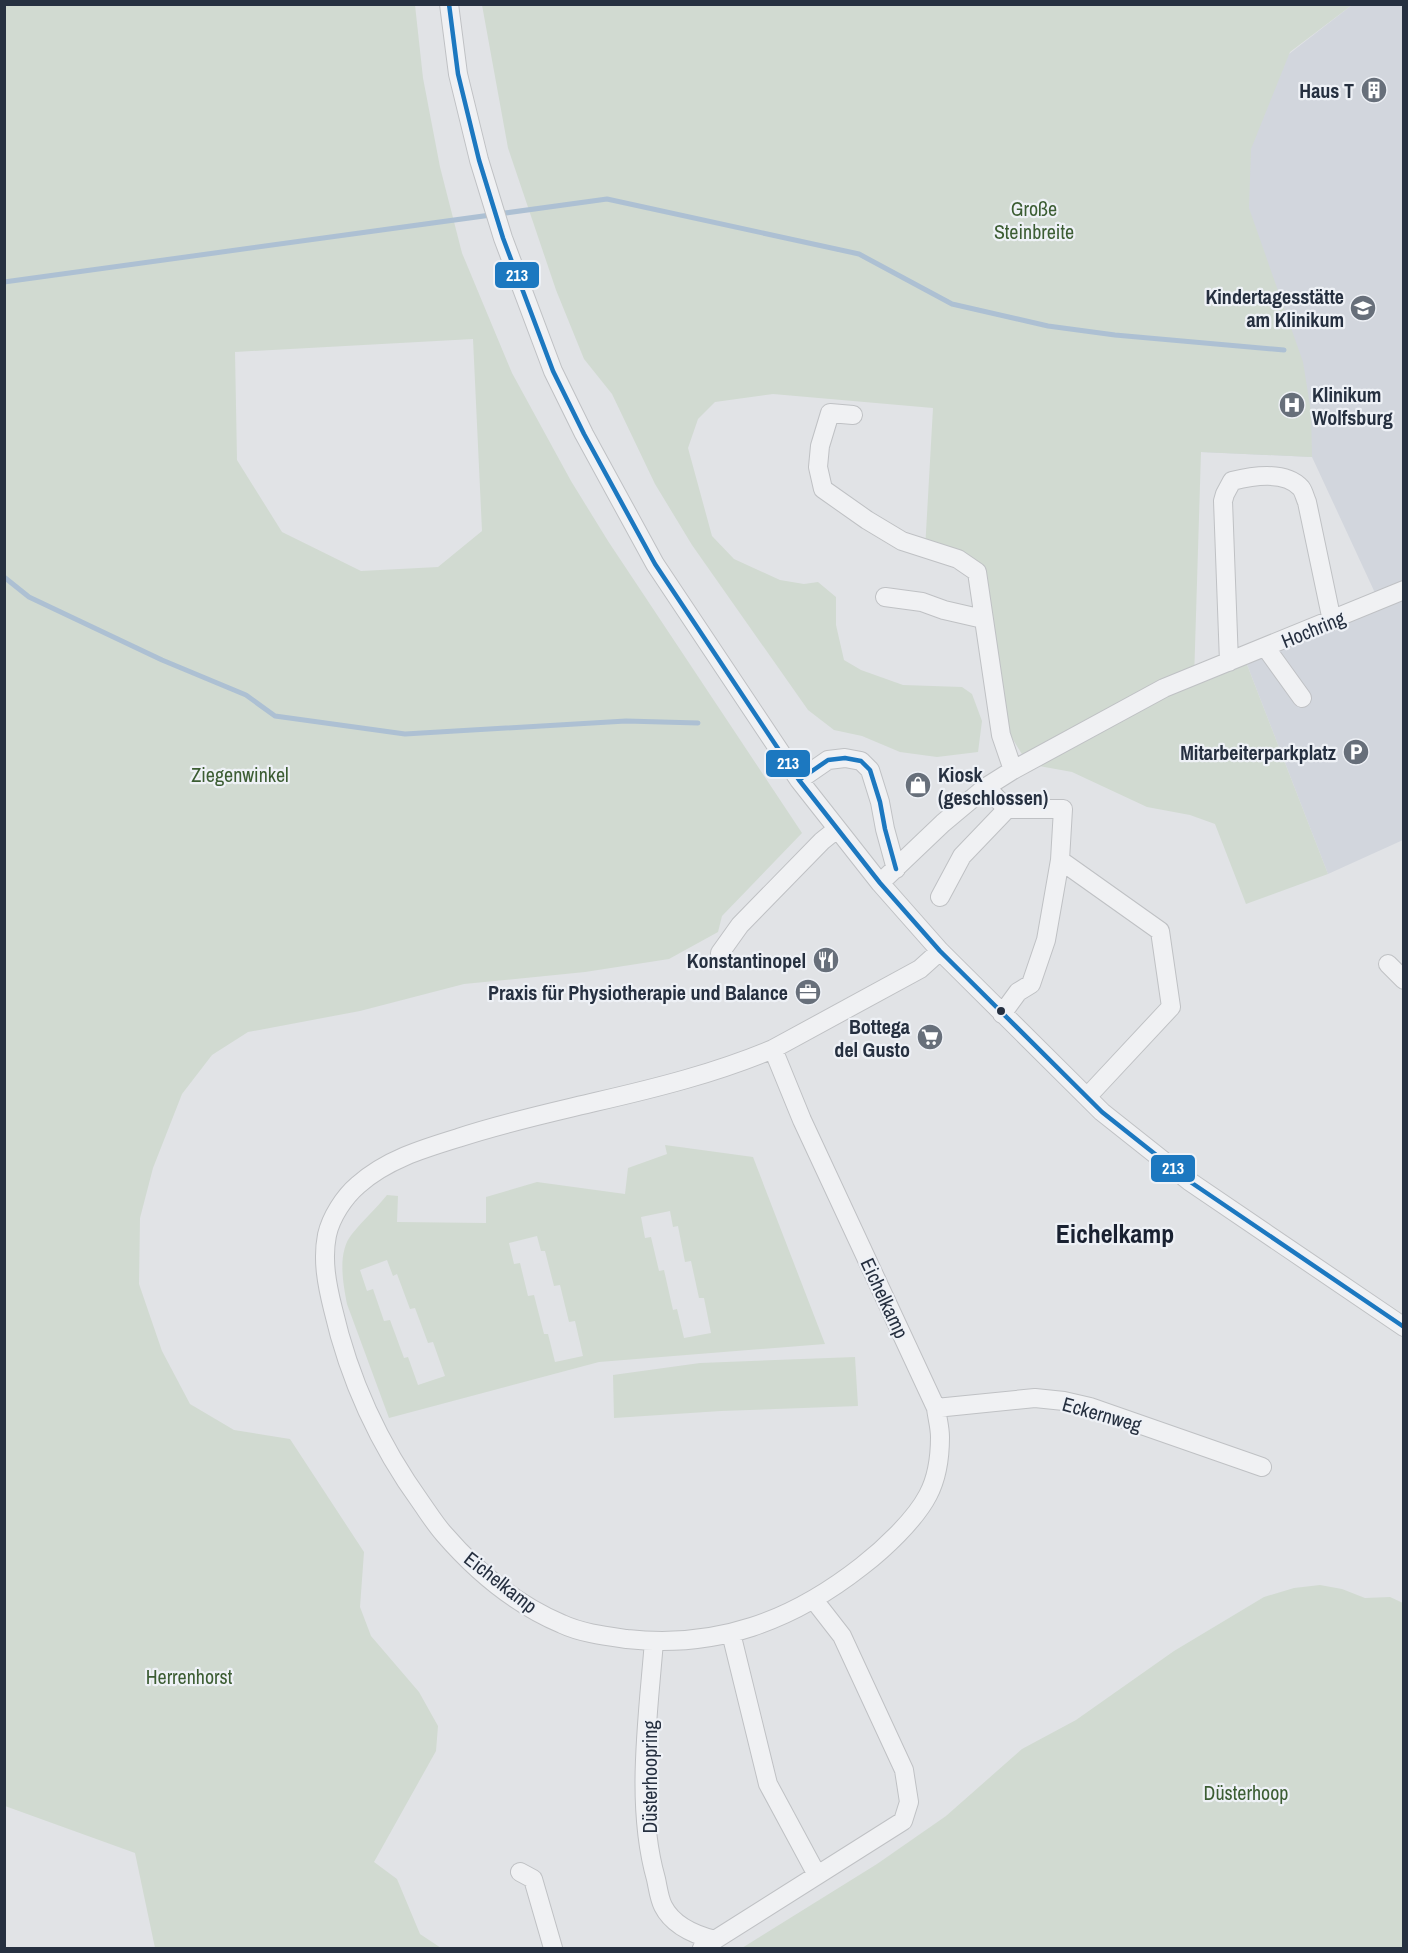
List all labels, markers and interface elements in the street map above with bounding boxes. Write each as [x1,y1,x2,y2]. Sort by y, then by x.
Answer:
building icon: Haus T [1359,75,1389,105]
place label: Haus T [1299,77,1354,104]
park label: Große Steinbreite [994,195,1074,245]
line badge: 213 [494,261,540,289]
text: 213 [506,264,528,286]
place label: Kindertagesstätte am Klinikum [1205,283,1344,333]
school or university icon: Kindertagesstätte am Klinikum [1348,293,1378,323]
place label: Klinikum Wolfsburg [1312,381,1393,431]
hospital icon: Klinikum Wolfsburg [1277,390,1307,420]
street label: Hochring [1277,604,1349,654]
parking icon: Mitarbeiterparkplatz [1341,737,1371,767]
place label: Mitarbeiterparkplatz [1180,739,1336,766]
line badge: 213 [765,749,811,778]
text: 213 [777,752,799,774]
park label: Ziegenwinkel [191,761,289,788]
place label: Kiosk (geschlossen) [938,761,1048,811]
shop icon: Kiosk (geschlossen) [903,770,933,800]
restaurant icon: Konstantinopel [811,945,841,975]
place label: Konstantinopel [687,947,806,974]
office icon: Praxis für Physiotherapie und Balance [793,977,823,1007]
place label: Praxis für Physiotherapie und Balance [488,979,788,1006]
unlabelled marker [995,1005,1007,1017]
place label: Bottega del Gusto [834,1013,910,1063]
supermarket icon: Bottega del Gusto [915,1022,945,1052]
line badge: 213 [1150,1154,1196,1183]
text: 213 [1162,1157,1184,1179]
district label: Eichelkamp [1056,1216,1174,1251]
street label: Eichelkamp [855,1253,915,1343]
street label: Eckernweg [1059,1390,1145,1438]
street label: Eichelkamp [459,1545,543,1619]
park label: Herrenhorst [146,1663,233,1690]
street label: Düsterhoopring [636,1720,663,1834]
park label: Düsterhoop [1204,1779,1288,1806]

